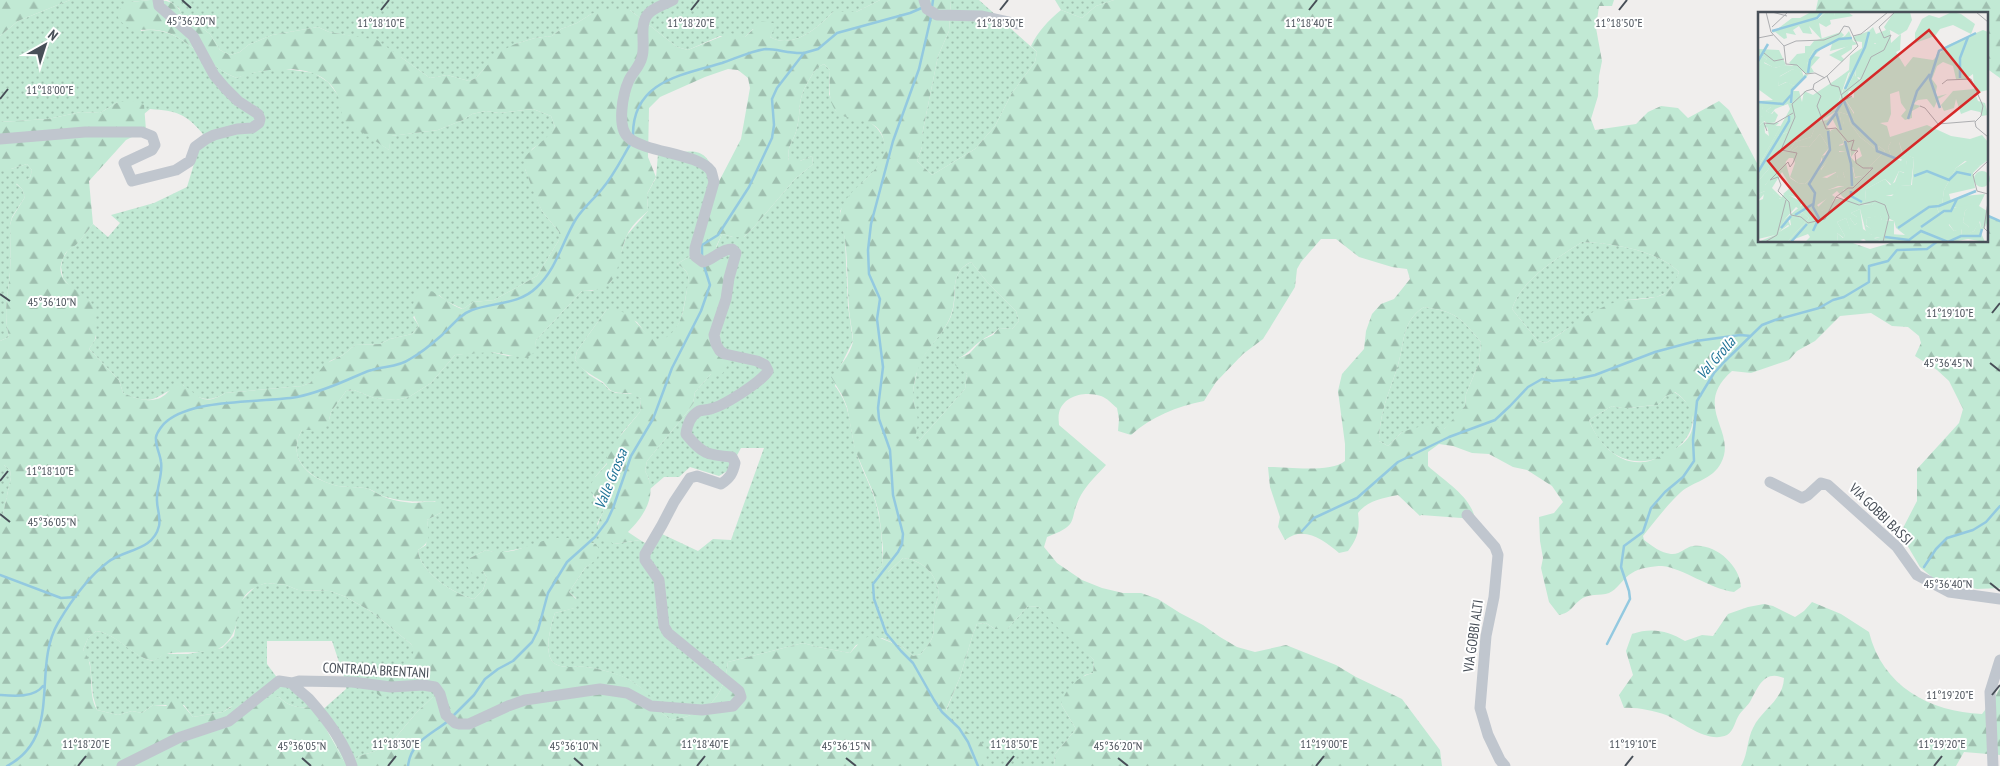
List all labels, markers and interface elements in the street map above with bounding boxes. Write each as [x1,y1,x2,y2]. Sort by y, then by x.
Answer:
inset map [1758,12,1988,242]
text: 45°36'20"N [167,13,215,28]
text: 11°18'10"E [357,15,405,30]
text: 11°18'20"E [667,15,715,30]
text: 11°18'30"E [976,15,1024,30]
text: 11°18'40"E [1285,15,1333,30]
text: 11°18'50"E [1595,15,1643,30]
north arrow [20,20,70,70]
text: N [45,26,62,44]
text: 11°18'00"E [26,82,74,97]
text: 45°36'10"N [28,294,76,309]
text: 11°19'10"E [1926,305,1974,320]
water label: Val Grolla [1692,332,1740,383]
text: 45°36'45"N [1924,355,1972,370]
water label: Valle Grossa [590,445,631,511]
text: 11°18'10"E [26,463,74,478]
street label: VIA GOBBI BASSI [1845,479,1917,549]
text: 45°36'05"N [28,514,76,529]
text: 45°36'40"N [1924,576,1972,591]
street label: VIA GOBBI ALTI [1459,599,1487,674]
street label: CONTRADA BRENTANI [322,658,430,682]
text: 11°19'20"E [1926,687,1974,702]
text: 11°18'20"E [62,736,110,751]
text: 11°18'30"E [372,736,420,751]
text: 11°18'40"E [681,736,729,751]
text: 11°18'50"E [990,736,1038,751]
text: 11°19'00"E [1300,736,1348,751]
text: 11°19'10"E [1609,736,1657,751]
text: 11°19'20"E [1918,736,1966,751]
text: 45°36'05"N [278,738,326,753]
text: 45°36'10"N [550,738,598,753]
text: 45°36'15"N [822,738,870,753]
text: 45°36'20"N [1094,738,1142,753]

